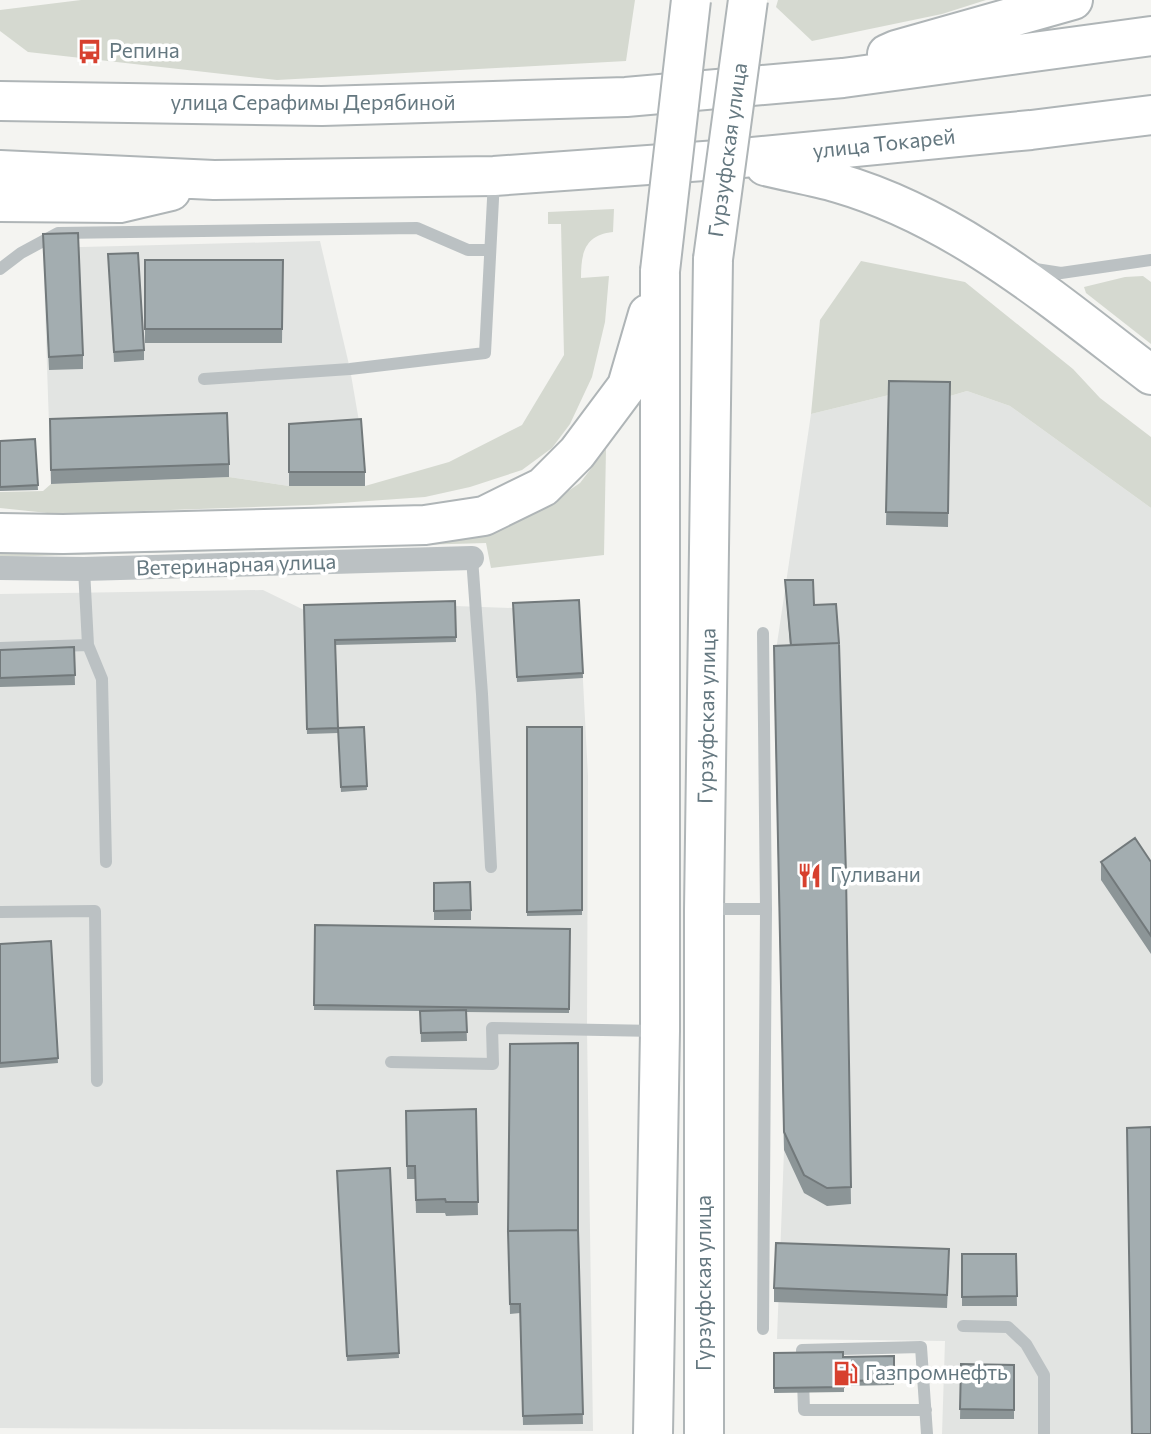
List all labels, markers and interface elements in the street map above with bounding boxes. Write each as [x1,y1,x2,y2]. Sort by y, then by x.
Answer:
bus stop icon: Репина [75,37,103,65]
place label: Репина [109,37,180,62]
street label: Гурзуфская улица [702,61,751,239]
street label: улица Серафимы Дерябиной [170,89,456,114]
street label: улица Токарей [811,123,956,162]
street label: Ветеринарная улица [135,548,336,579]
street label: Гурзуфская улица [691,628,720,804]
restaurant icon: Гуливани [796,861,824,889]
place label: Гуливани [830,861,921,886]
street label: Гурзуфская улица [690,1195,715,1371]
fuel station icon: Газпромнефть [831,1359,859,1387]
place label: Газпромнефть [865,1359,1008,1384]

